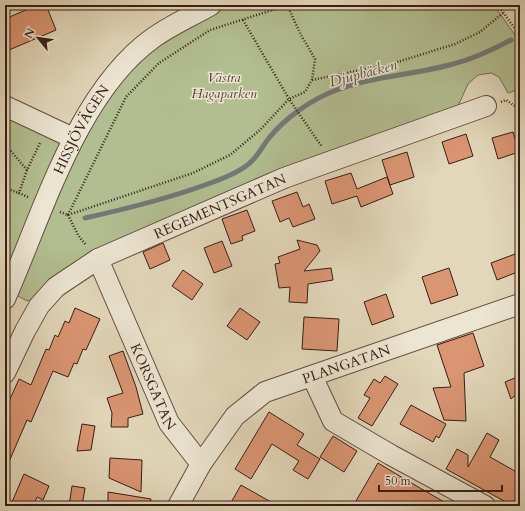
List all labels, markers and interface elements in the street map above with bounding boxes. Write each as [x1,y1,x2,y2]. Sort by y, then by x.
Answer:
north arrow [18,18,58,58]
text: N [21,25,39,41]
water label: Djupbäcken [327,54,400,92]
park label: Västra Hagaparken [191,68,257,103]
street label: HISSJÖVÄGEN [49,81,114,177]
street label: REGEMENTSGATAN [151,169,289,244]
street label: PLANGATAN [300,340,393,388]
street label: KORSGATAN [126,341,180,434]
scale bar [379,467,502,493]
text: 50 m [385,473,412,489]

